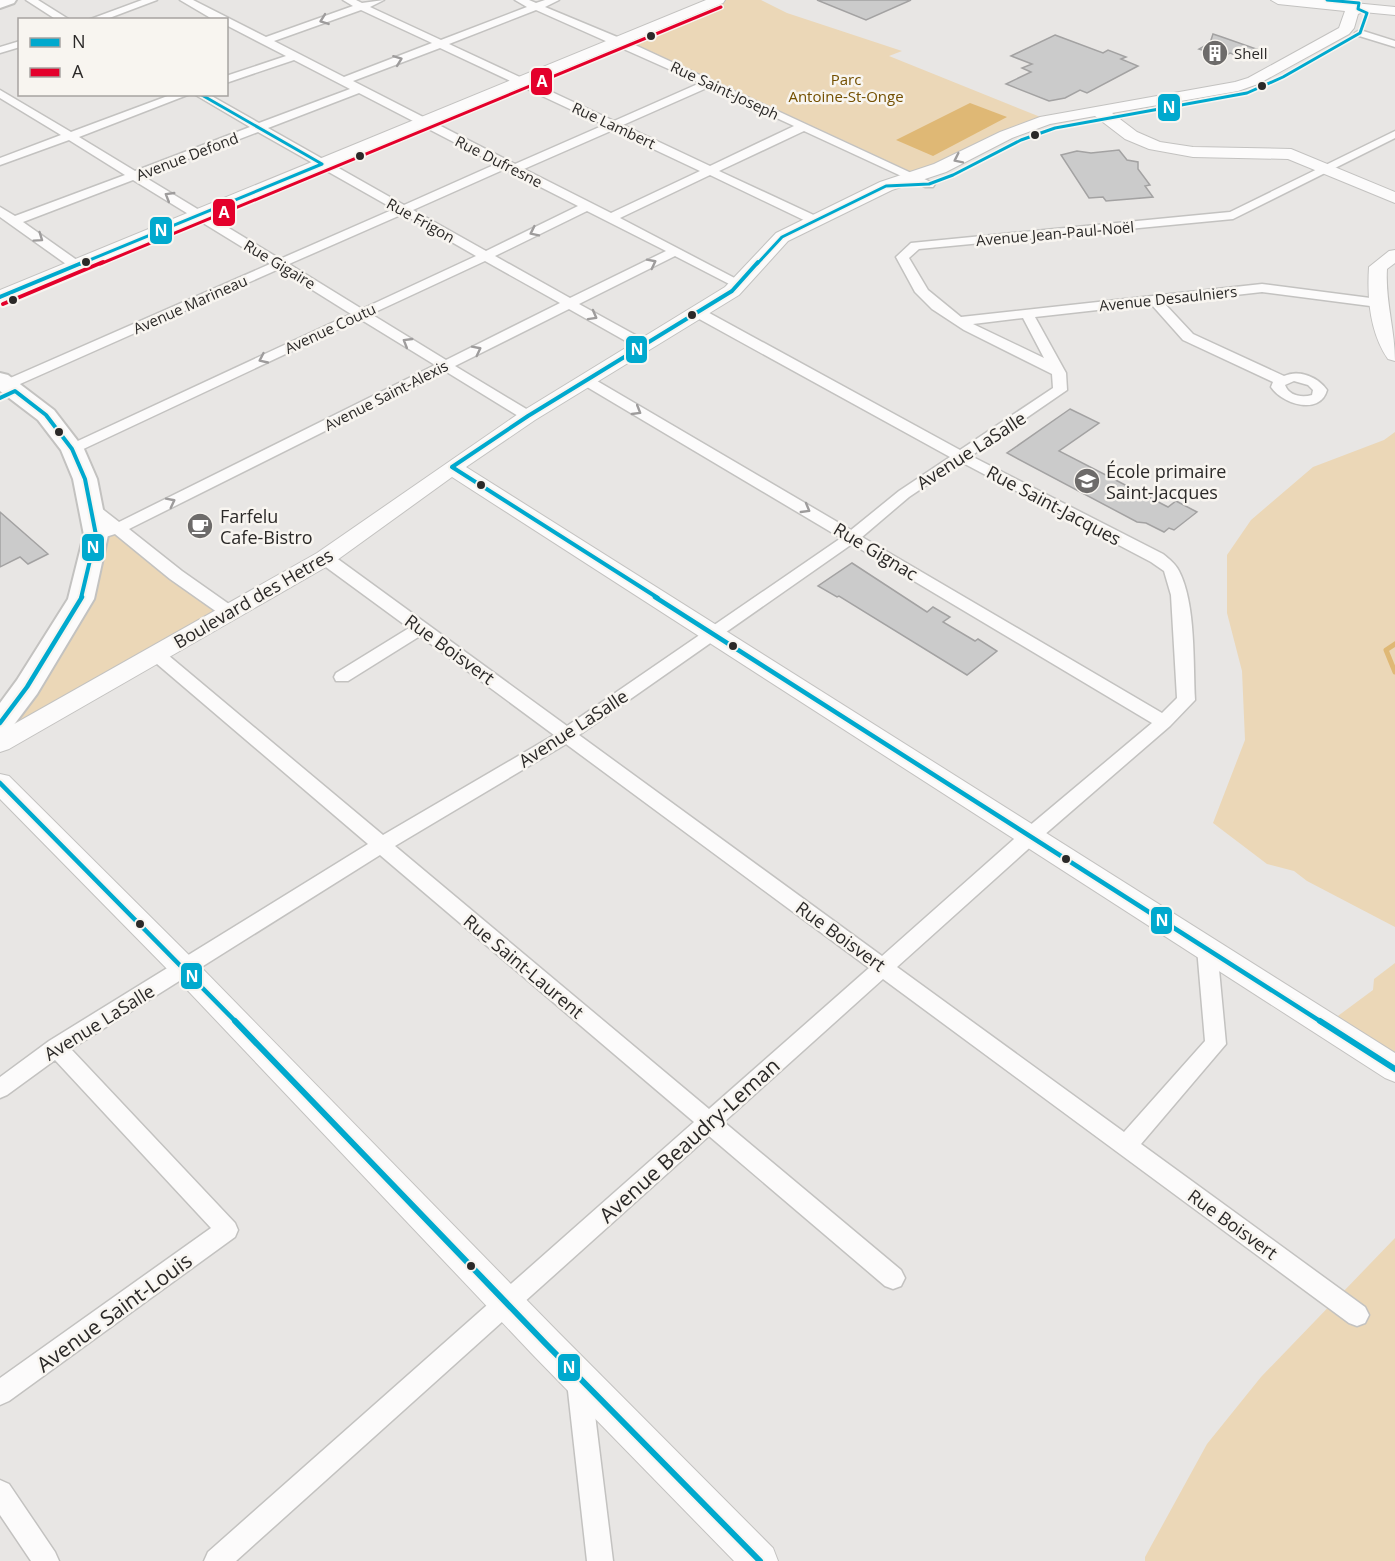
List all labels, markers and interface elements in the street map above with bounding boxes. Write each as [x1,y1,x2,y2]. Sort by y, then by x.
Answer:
one-way arrow [319,12,330,25]
legend [18,18,228,96]
text: N [72,29,86,53]
unlabelled marker [645,30,657,42]
building icon: Shell [1200,38,1230,68]
place label: Shell [1234,43,1267,63]
one-way arrow [392,55,403,67]
street label: Rue Saint-Joseph [668,56,782,124]
text: A [72,59,84,83]
line badge: A [530,67,553,96]
park label: Parc Antoine-St-Onge [788,69,904,106]
text: A [536,70,548,92]
unlabelled marker [1256,80,1268,92]
line badge: N [1157,93,1181,122]
text: N [1162,96,1176,118]
street label: Rue Lambert [569,97,659,153]
street label: Avenue Defond [133,127,241,185]
unlabelled marker [1029,129,1041,141]
street label: Rue Dufresne [452,130,546,192]
unlabelled marker [354,150,366,162]
one-way arrow [953,151,964,163]
one-way arrow [165,192,175,204]
street label: Rue Frigon [383,193,459,247]
line badge: A [212,198,236,227]
text: A [218,201,230,223]
line badge: N [149,216,173,245]
street label: Avenue Jean-Paul-Noël [975,216,1135,250]
text: N [154,219,168,241]
one-way arrow [530,224,541,236]
one-way arrow [32,231,43,242]
street label: Rue Gigaire [240,235,320,293]
unlabelled marker [80,256,92,268]
one-way arrow [645,258,656,270]
street label: Avenue Marineau [130,270,250,338]
street label: Avenue Desaulniers [1098,281,1238,315]
unlabelled marker [7,294,19,306]
street label: Avenue Coutu [281,298,379,358]
one-way arrow [587,309,597,320]
unlabelled marker [686,309,698,321]
line badge: N [625,335,648,364]
one-way arrow [403,337,413,349]
text: N [630,338,644,360]
one-way arrow [471,345,482,357]
one-way arrow [258,352,269,364]
street label: Avenue Saint-Alexis [321,355,451,435]
one-way arrow [631,403,641,415]
street label: Avenue LaSalle [912,406,1030,494]
unlabelled marker [53,426,65,438]
street label: Rue Saint-Jacques [983,459,1125,551]
place label: École primaire Saint-Jacques [1106,459,1226,504]
school or university icon: École primaire Saint-Jacques [1072,466,1102,496]
unlabelled marker [475,479,487,491]
one-way arrow [165,498,176,510]
one-way arrow [799,502,810,514]
place label: Farfelu Cafe-Bistro [220,504,313,549]
cafe icon: Farfelu Cafe-Bistro [185,511,215,541]
street label: Rue Gignac [830,517,923,586]
line badge: N [81,533,105,562]
text: N [86,536,100,558]
street label: Boulevard des Hetres [169,543,337,653]
street label: Rue Boisvert [400,608,500,690]
unlabelled marker [727,640,739,652]
street label: Avenue LaSalle [514,684,632,772]
unlabelled marker [1060,853,1072,865]
street label: Rue Boisvert [791,895,891,977]
line badge: N [1150,906,1173,935]
street label: Rue Saint-Laurent [459,909,589,1023]
text: N [1155,909,1169,931]
unlabelled marker [134,918,146,930]
line badge: N [180,962,203,990]
text: N [185,965,199,987]
street label: Avenue LaSalle [39,978,159,1066]
street label: Avenue Beaudry-Leman [593,1051,785,1229]
street label: Rue Boisvert [1183,1183,1283,1265]
street label: Avenue Saint-Louis [31,1246,197,1378]
unlabelled marker [465,1260,477,1272]
line badge: N [557,1353,581,1382]
text: N [562,1356,576,1378]

